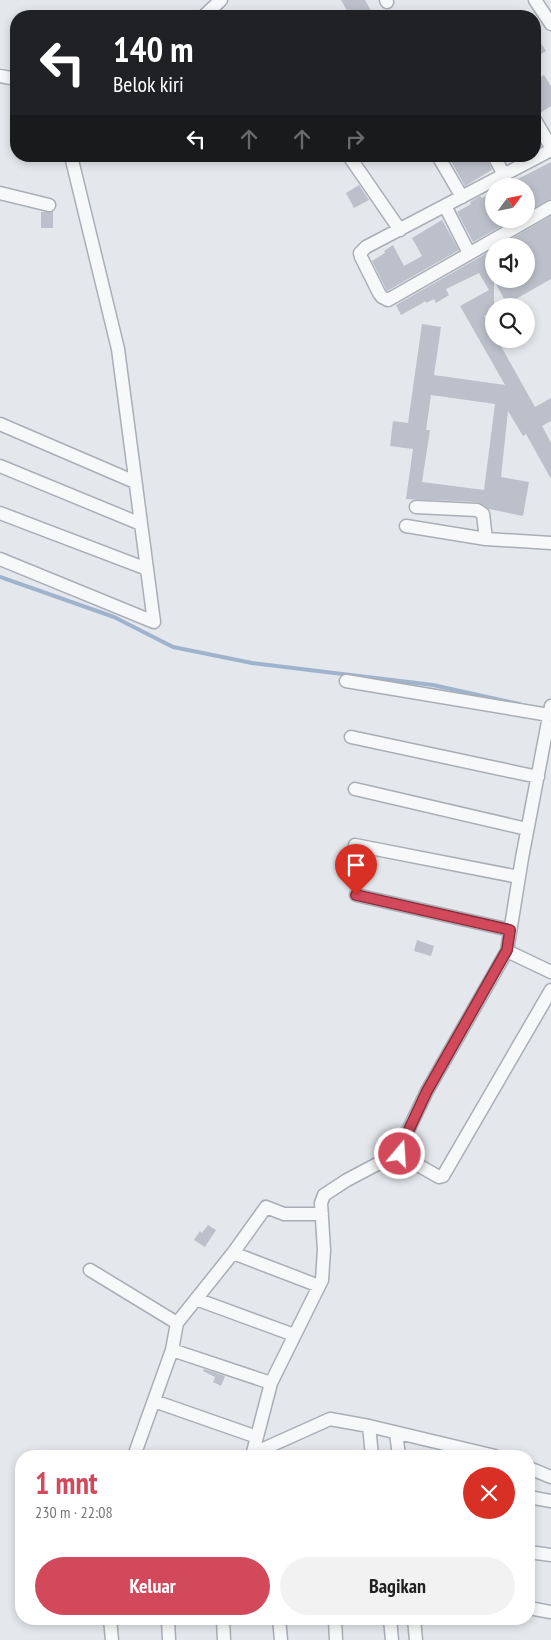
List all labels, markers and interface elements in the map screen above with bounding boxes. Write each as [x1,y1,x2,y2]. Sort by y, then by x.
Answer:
text: 140 m [113,26,194,72]
icon: left [30,30,95,95]
text: Belok kiri [113,70,184,98]
icon: left [182,125,210,153]
icon: ahead [235,125,263,153]
icon: ahead [288,125,316,153]
icon: right [341,125,369,153]
north arrow [485,178,535,228]
map controls [485,178,535,348]
button: sound [485,238,535,288]
button: search [485,298,535,348]
pin [335,844,377,895]
icon: arrive [342,851,370,879]
position arrow [373,1127,425,1179]
text: 1 mnt [35,1463,98,1502]
button: close [463,1467,515,1519]
text: 230 m · 22:08 [35,1502,113,1522]
button: Keluar [35,1557,270,1615]
button: Bagikan [280,1557,515,1615]

